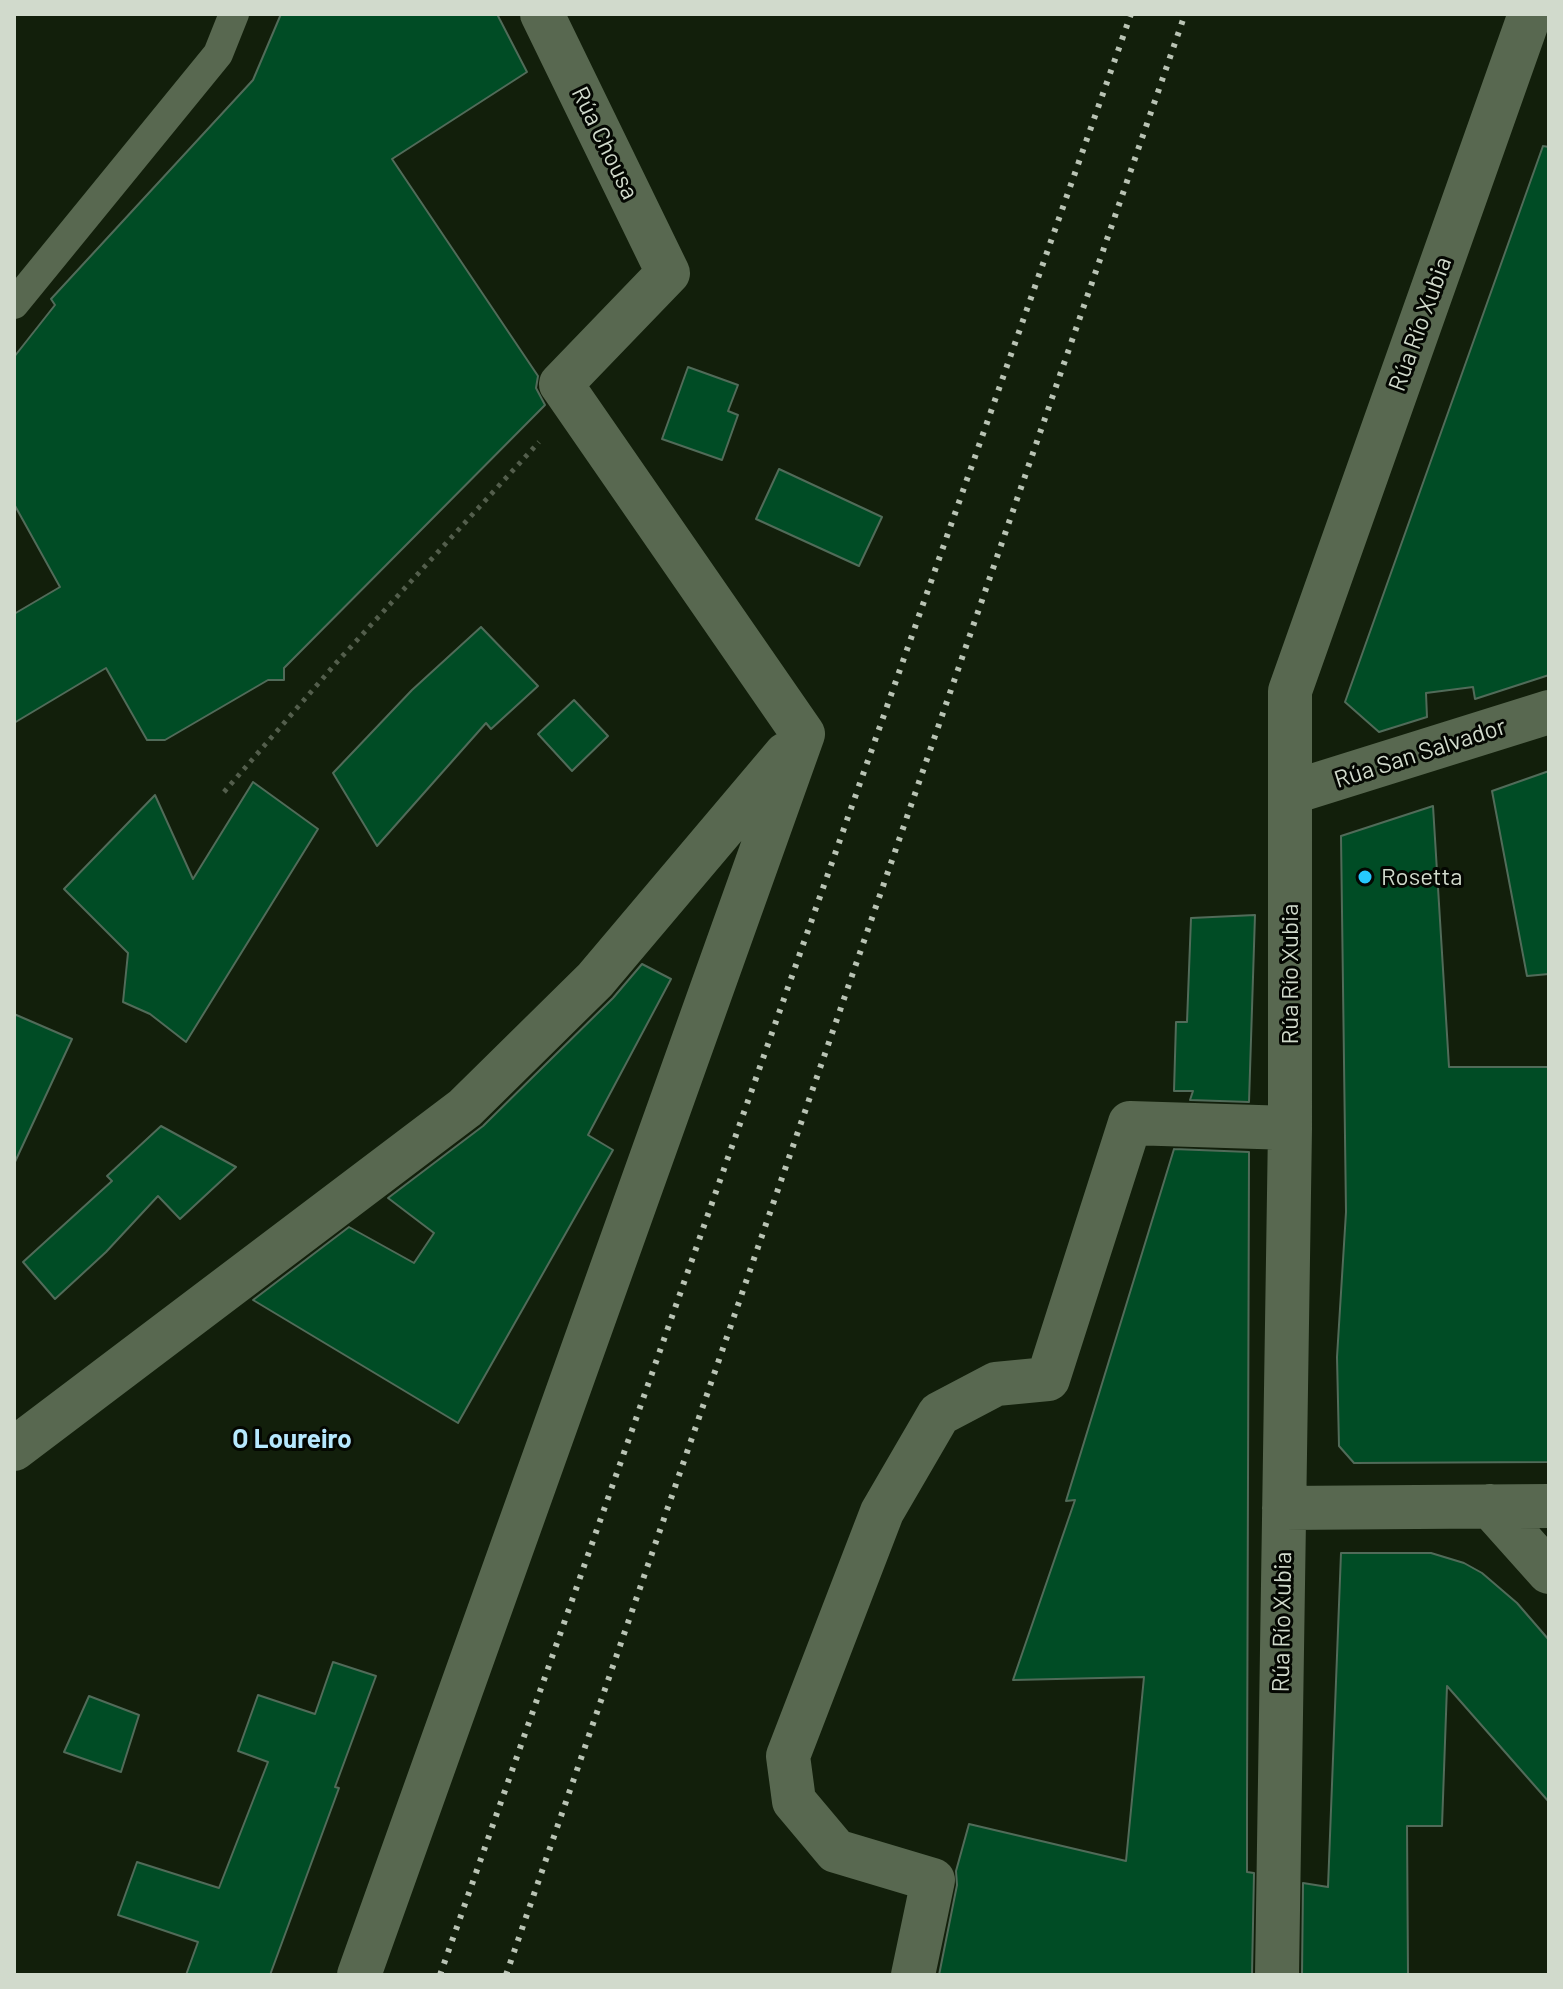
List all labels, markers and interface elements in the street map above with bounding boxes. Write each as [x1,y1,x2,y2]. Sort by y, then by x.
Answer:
street label: Rúa Chousa [565,82,645,204]
street label: Rúa Río Xubia [1382,253,1458,395]
street label: Rúa San Salvador [1331,712,1509,794]
place label: Rosetta [1381,863,1463,891]
marker: Rosetta [1356,868,1374,886]
street label: Rúa Río Xubia [1276,904,1304,1044]
district label: O Loureiro [232,1423,352,1455]
street label: Rúa Río Xubia [1266,1551,1298,1693]

